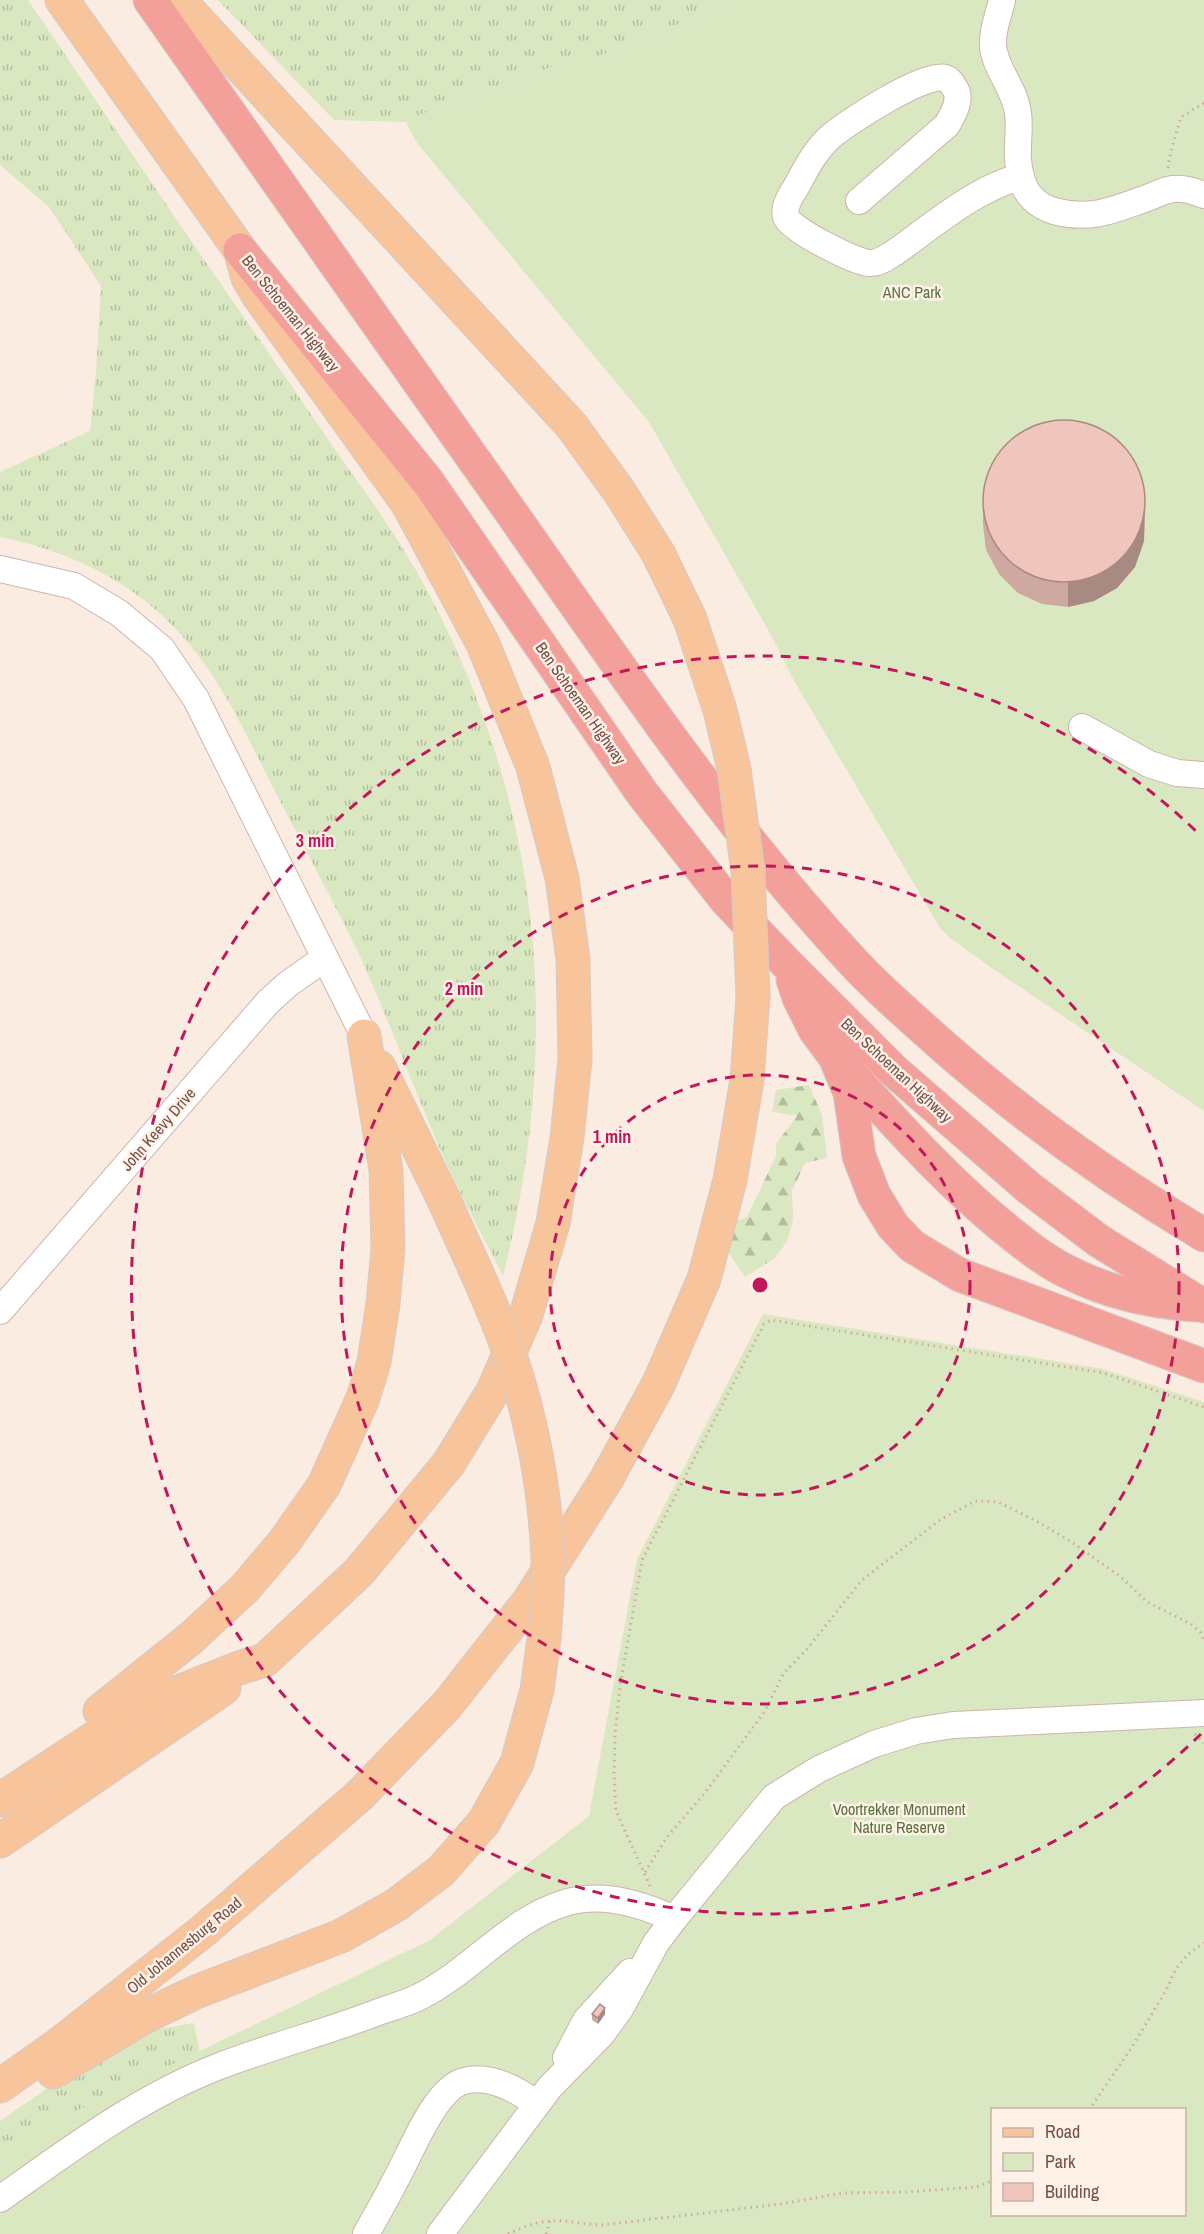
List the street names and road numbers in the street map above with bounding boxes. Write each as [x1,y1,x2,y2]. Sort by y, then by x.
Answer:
street label: Ben Schoeman Highway [237,250,345,376]
street label: Ben Schoeman Highway [531,638,632,769]
street label: Ben Schoeman Highway [837,1013,958,1128]
street label: John Keevy Drive [116,1083,200,1175]
street label: Old Johannesburg Road [122,1892,246,1998]

